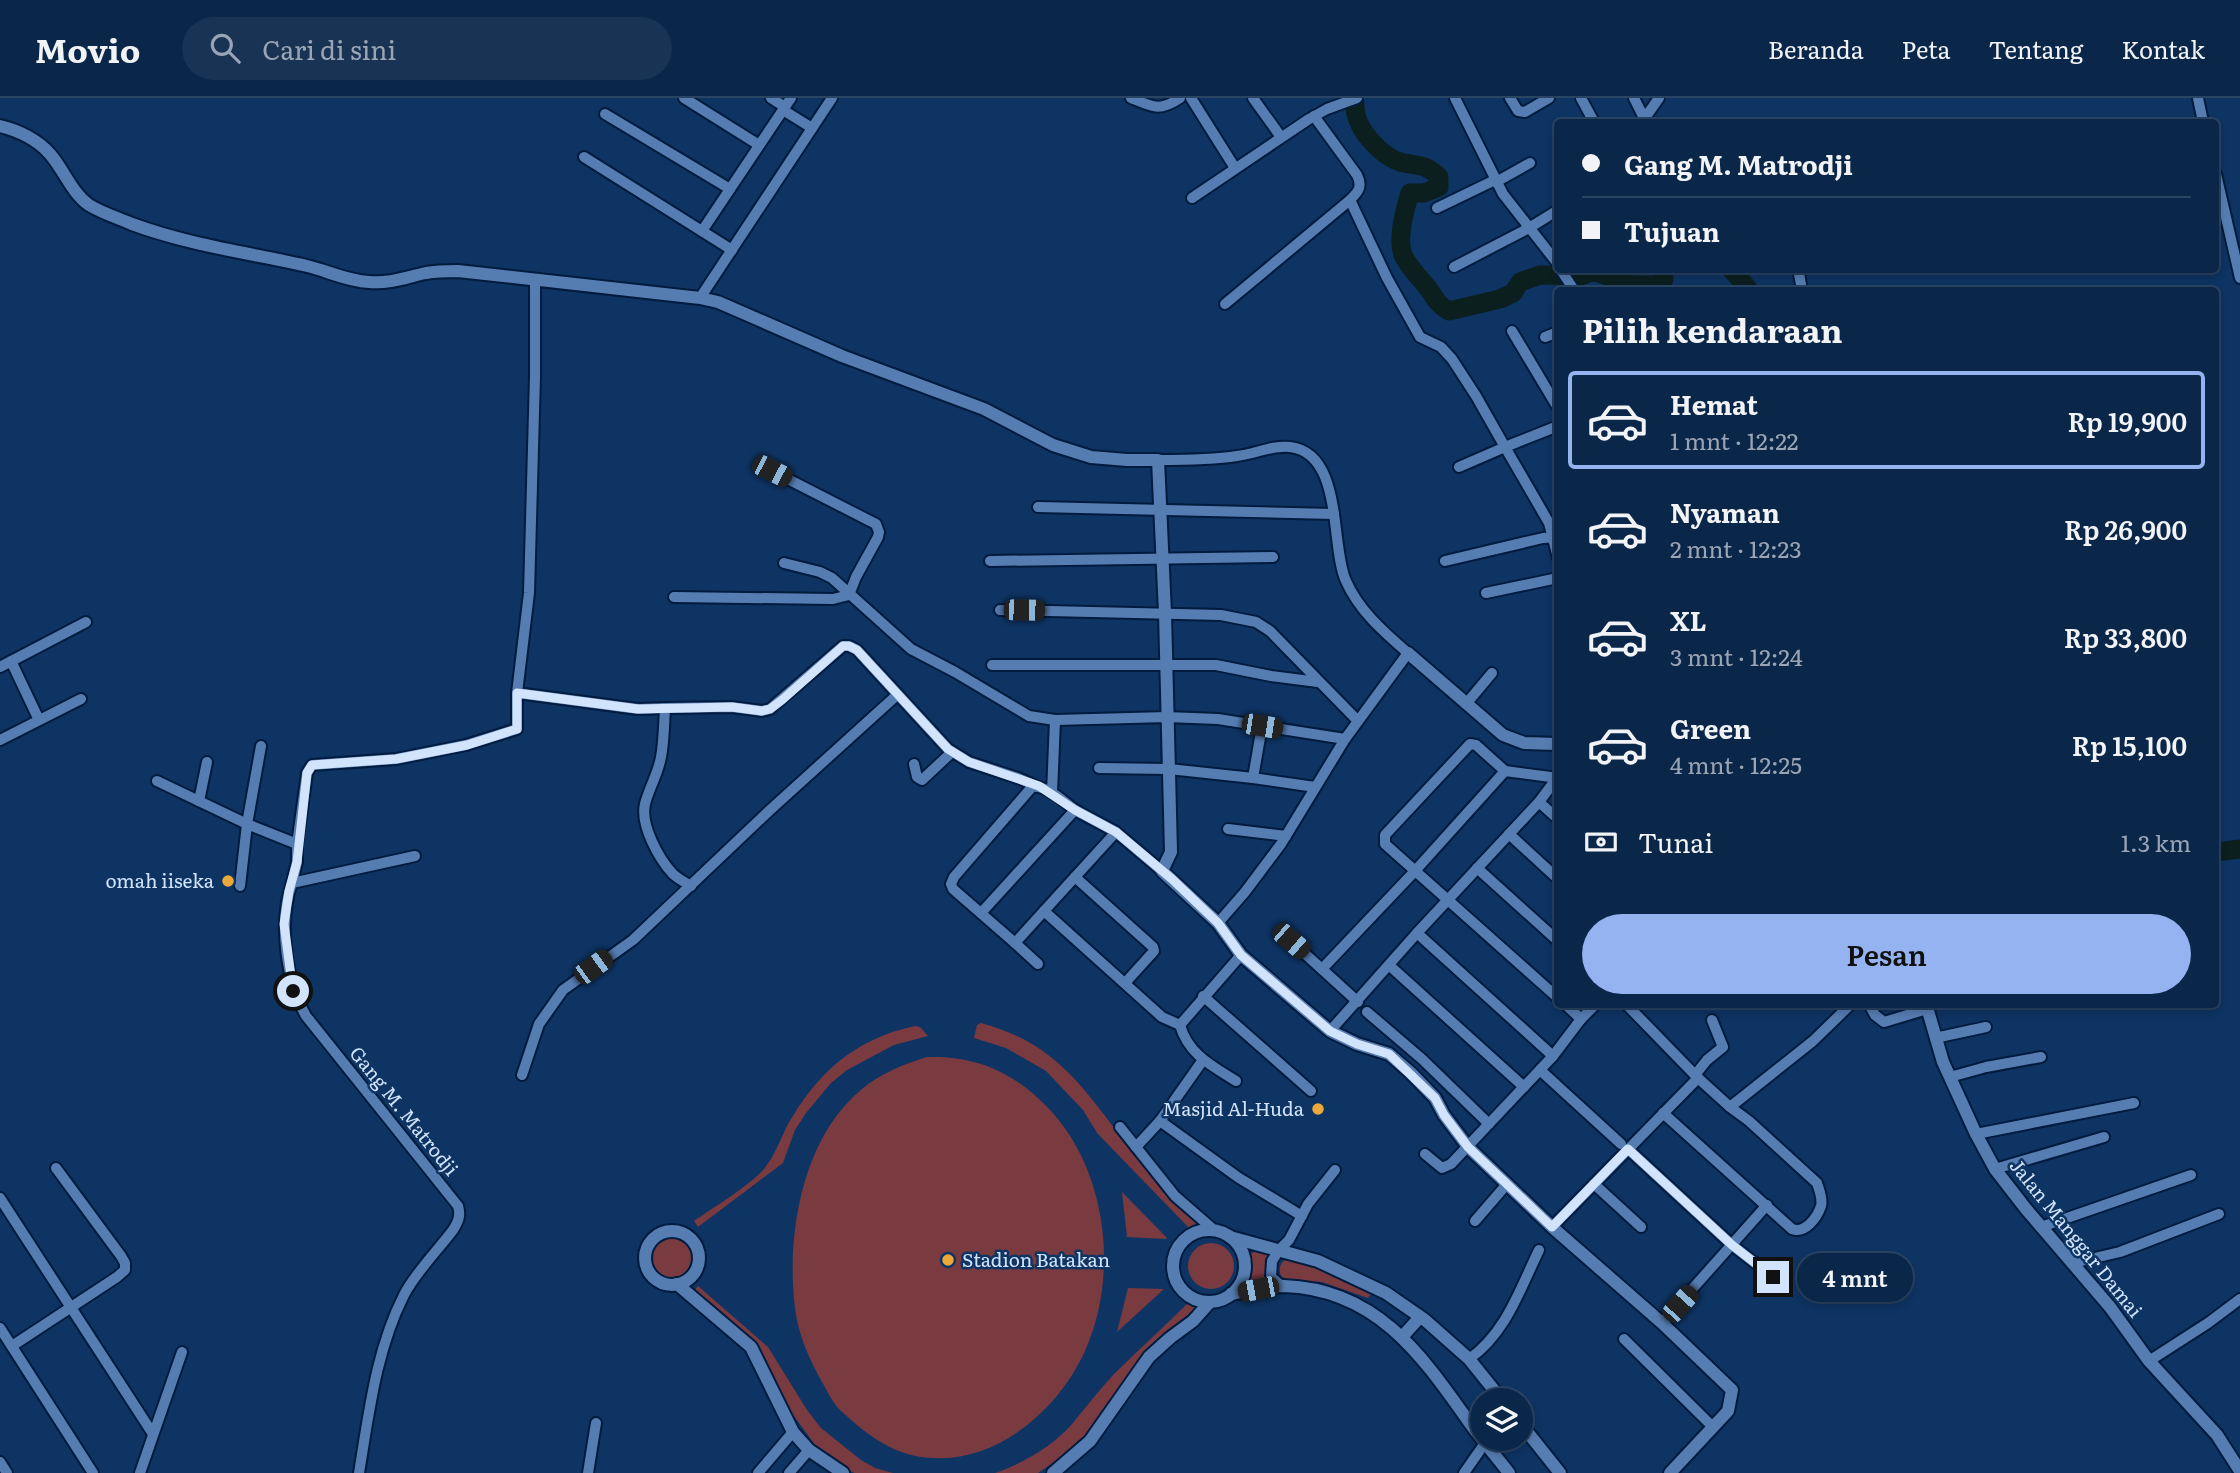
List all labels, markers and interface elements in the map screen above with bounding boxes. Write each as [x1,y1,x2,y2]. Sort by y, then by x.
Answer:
search box [182,17,672,80]
text: Movio [35,24,140,73]
icon: search [206,29,244,67]
text: Cari di sini [262,29,396,68]
text: Beranda [1768,31,1864,66]
text: Peta [1902,31,1951,66]
text: Tentang [1989,31,2083,66]
text: Kontak [2121,31,2205,66]
text: Gang M. Matrodji [1624,144,1853,183]
text: Tujuan [1624,211,1720,250]
text: Pilih kendaraan [1582,305,1842,353]
text: Hemat [1670,384,1758,423]
icon: car [1586,389,1649,452]
text: Rp 19,900 [2067,401,2187,440]
text: 1 mnt · 12:22 [1670,423,1799,457]
car [749,452,796,490]
text: Nyaman [1670,492,1780,531]
icon: car [1586,497,1649,560]
text: Rp 26,900 [2064,509,2187,548]
text: 2 mnt · 12:23 [1670,531,1802,565]
car [1003,599,1046,621]
text: XL [1670,600,1707,639]
icon: car [1586,605,1649,668]
text: Rp 33,800 [2064,617,2187,656]
text: 3 mnt · 12:24 [1670,639,1803,673]
text: Green [1670,708,1751,747]
car [1240,712,1285,740]
icon: car [1586,713,1649,776]
text: Rp 15,100 [2072,725,2187,764]
text: 4 mnt · 12:25 [1670,747,1802,781]
text: Tunai [1638,822,1713,861]
icon: cash [1582,823,1620,861]
text: 1.3 km [2121,825,2191,859]
place label: omah iiseka [105,866,215,894]
marker: omah iiseka [220,873,236,889]
button: Pesan [1582,914,2191,994]
car [1269,919,1314,963]
car [570,946,617,988]
route start [277,975,309,1007]
street label: Gang M. Matrodji [344,1040,466,1181]
place label: Masjid Al-Huda [1163,1094,1305,1122]
marker: Masjid Al-Huda [1310,1101,1326,1117]
street label: Jalan Manggar Damai [2004,1152,2150,1323]
place label: Stadion Batakan [962,1245,1110,1273]
marker: Stadion Batakan [940,1252,956,1268]
callout: 4 mnt [1798,1252,1913,1302]
text: 4 mnt [1822,1260,1888,1294]
route end [1757,1261,1789,1293]
car [1236,1275,1281,1303]
car [1659,1281,1702,1327]
map controls [1470,1388,1533,1451]
button: layers [1470,1388,1533,1451]

